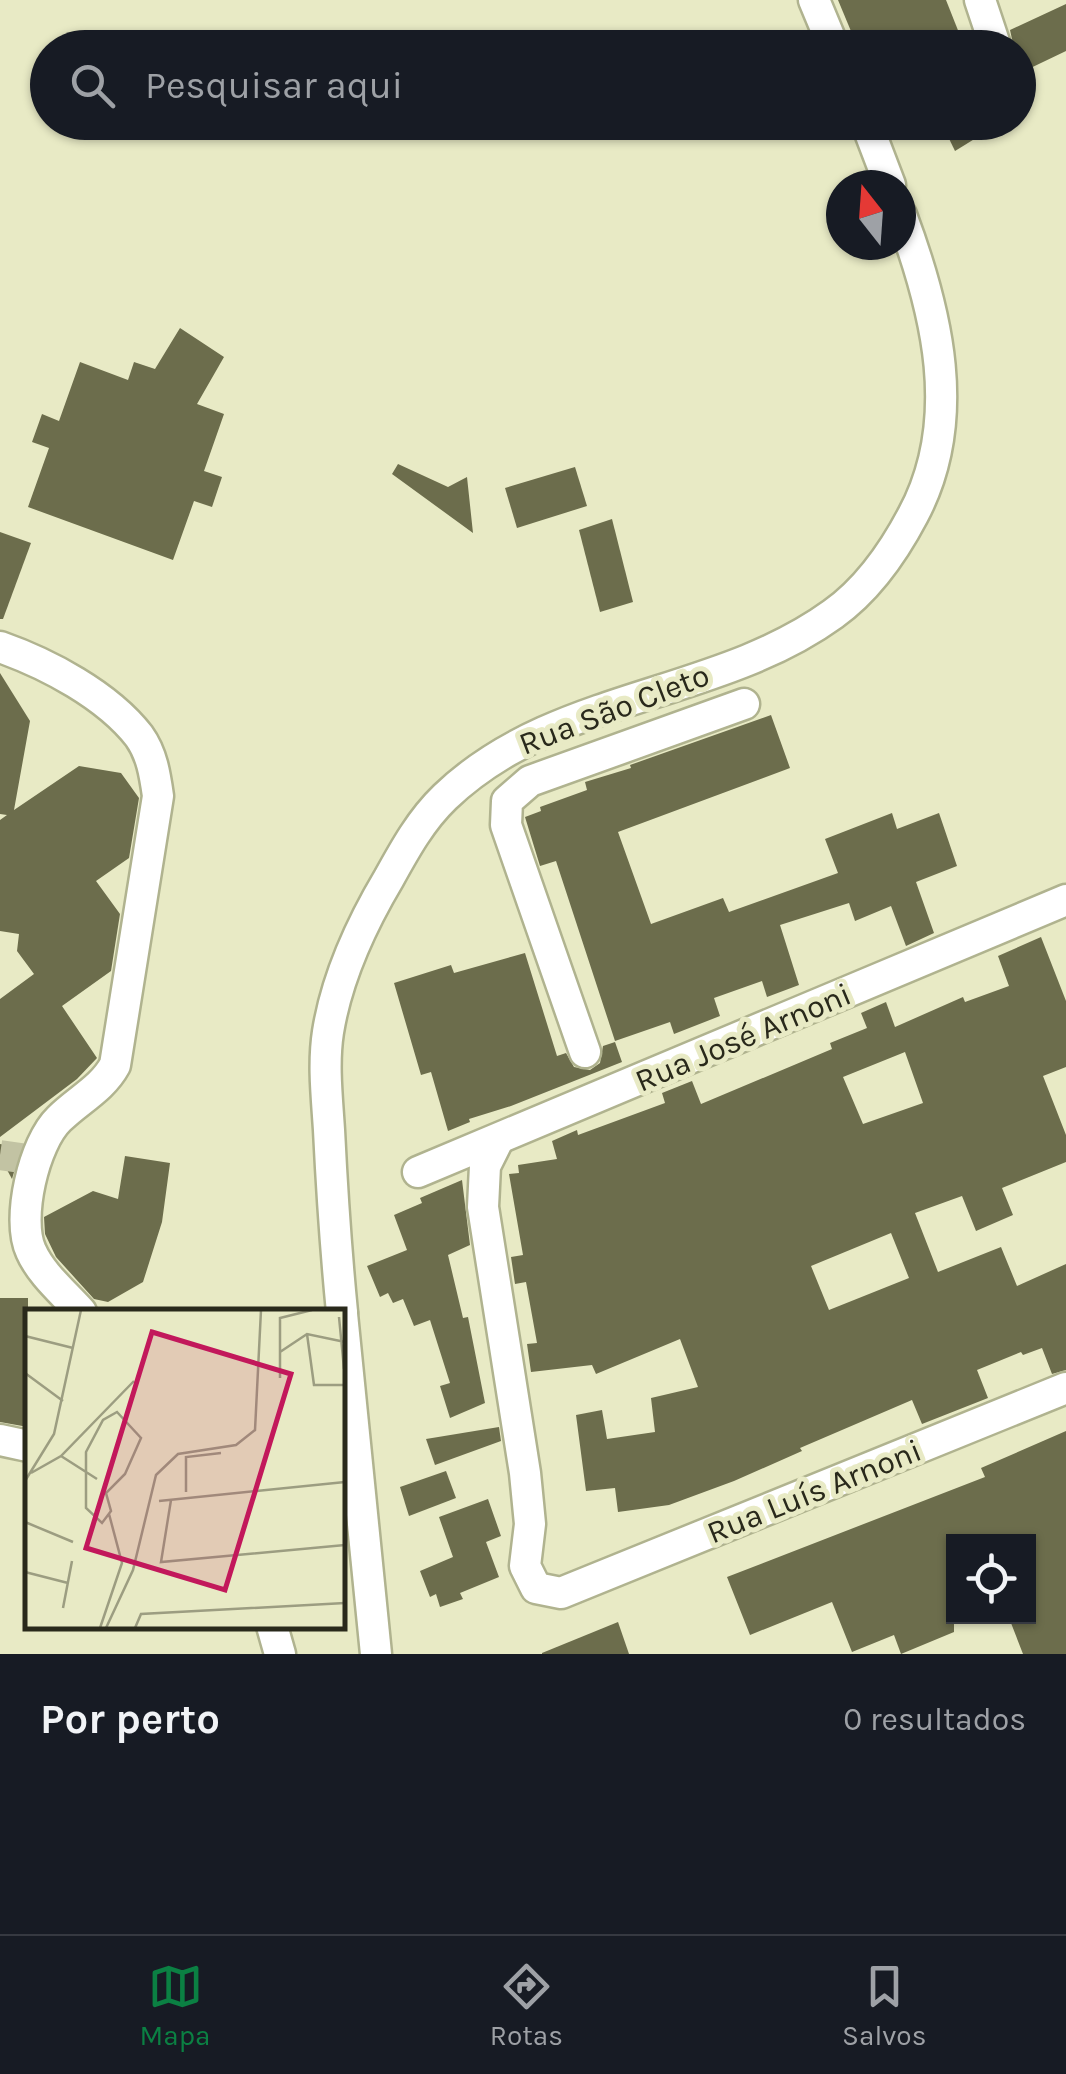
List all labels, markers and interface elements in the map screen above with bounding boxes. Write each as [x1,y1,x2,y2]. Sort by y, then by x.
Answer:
search box [30,30,1036,140]
icon: search [65,58,120,113]
text: Pesquisar aqui [145,63,403,108]
north arrow [826,170,916,260]
street label: Rua São Cleto [514,656,715,763]
street label: Rua José Arnoni [630,975,857,1100]
inset map [25,1309,345,1629]
street label: Rua Luís Arnoni [702,1432,927,1551]
map controls [946,1534,1036,1624]
button: locate [946,1534,1036,1624]
text: Por perto [40,1694,220,1744]
text: 0 resultados [843,1701,1026,1738]
tab: Mapa [140,1959,211,2052]
tab: Rotas [490,1959,563,2052]
tab: Salvos [842,1959,926,2052]

